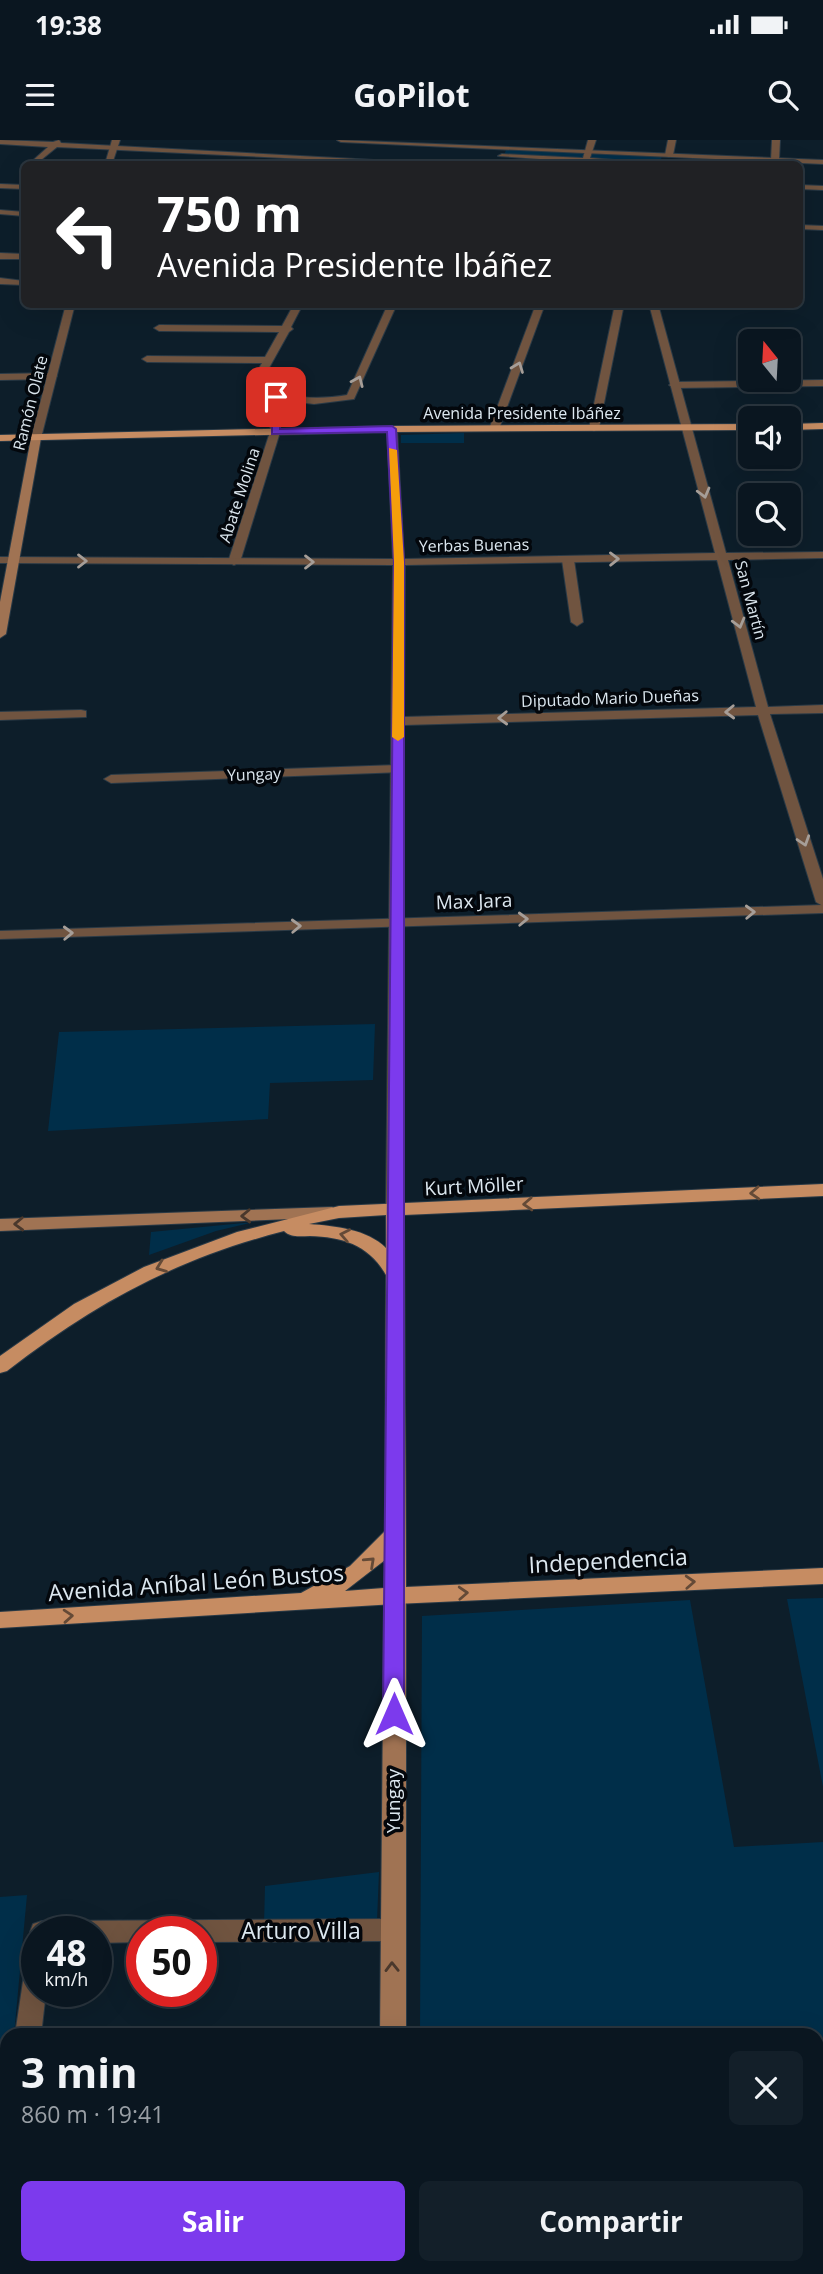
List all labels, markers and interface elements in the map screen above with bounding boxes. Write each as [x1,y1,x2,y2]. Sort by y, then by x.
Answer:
text: 19:38 [35,7,102,43]
text: GoPilot [353,73,470,116]
icon: menu [21,76,59,114]
icon: search [764,76,802,114]
text: 750 m [157,180,302,246]
icon: left [42,189,133,280]
text: Avenida Presidente Ibáñez [157,243,552,286]
north arrow [738,329,802,392]
map controls [738,329,801,546]
street label: Ramón Olate [8,353,52,453]
one-way arrow [509,361,523,373]
pin [246,367,306,427]
one-way arrow [350,376,364,388]
icon: arrive [257,378,295,416]
street label: Avenida Presidente Ibáñez [423,402,621,424]
button: sound [738,406,801,469]
street label: Abate Molina [213,445,265,545]
button: search [738,483,801,546]
one-way arrow [695,486,710,498]
street label: Yerbas Buenas [419,533,529,557]
one-way arrow [609,551,620,567]
one-way arrow [77,553,87,569]
one-way arrow [304,554,315,570]
street label: San Martín [730,558,772,642]
one-way arrow [731,617,745,629]
street label: Diputado Mario Dueñas [521,684,699,712]
one-way arrow [725,704,736,719]
one-way arrow [497,711,508,726]
street label: Yungay [227,762,282,786]
one-way arrow [796,835,810,847]
street label: Max Jara [435,887,513,915]
one-way arrow [745,904,756,919]
one-way arrow [518,911,529,926]
one-way arrow [290,918,301,933]
one-way arrow [63,925,74,940]
street label: Kurt Möller [424,1170,524,1202]
one-way arrow [749,1186,760,1201]
one-way arrow [522,1196,533,1211]
one-way arrow [240,1208,251,1223]
one-way arrow [13,1217,24,1232]
one-way arrow [339,1228,351,1243]
one-way arrow [156,1259,168,1273]
street label: Independencia [528,1540,688,1580]
street label: Avenida Aníbal León Bustos [47,1556,345,1608]
one-way arrow [362,1557,375,1570]
one-way arrow [685,1575,696,1590]
one-way arrow [458,1586,469,1601]
one-way arrow [63,1609,74,1624]
position arrow [357,1677,431,1751]
street label: Yungay [380,1768,406,1833]
street label: Arturo Villa [241,1914,361,1946]
speed limit sign: 50 [126,1916,217,2007]
text: 48 [46,1929,87,1976]
one-way arrow [385,1961,400,1972]
text: km/h [45,1967,88,1991]
text: 3 min [21,2043,138,2100]
button: close [729,2051,803,2125]
text: 860 m · 19:41 [21,2098,164,2130]
button: Salir [21,2181,405,2261]
button: Compartir [419,2181,803,2261]

